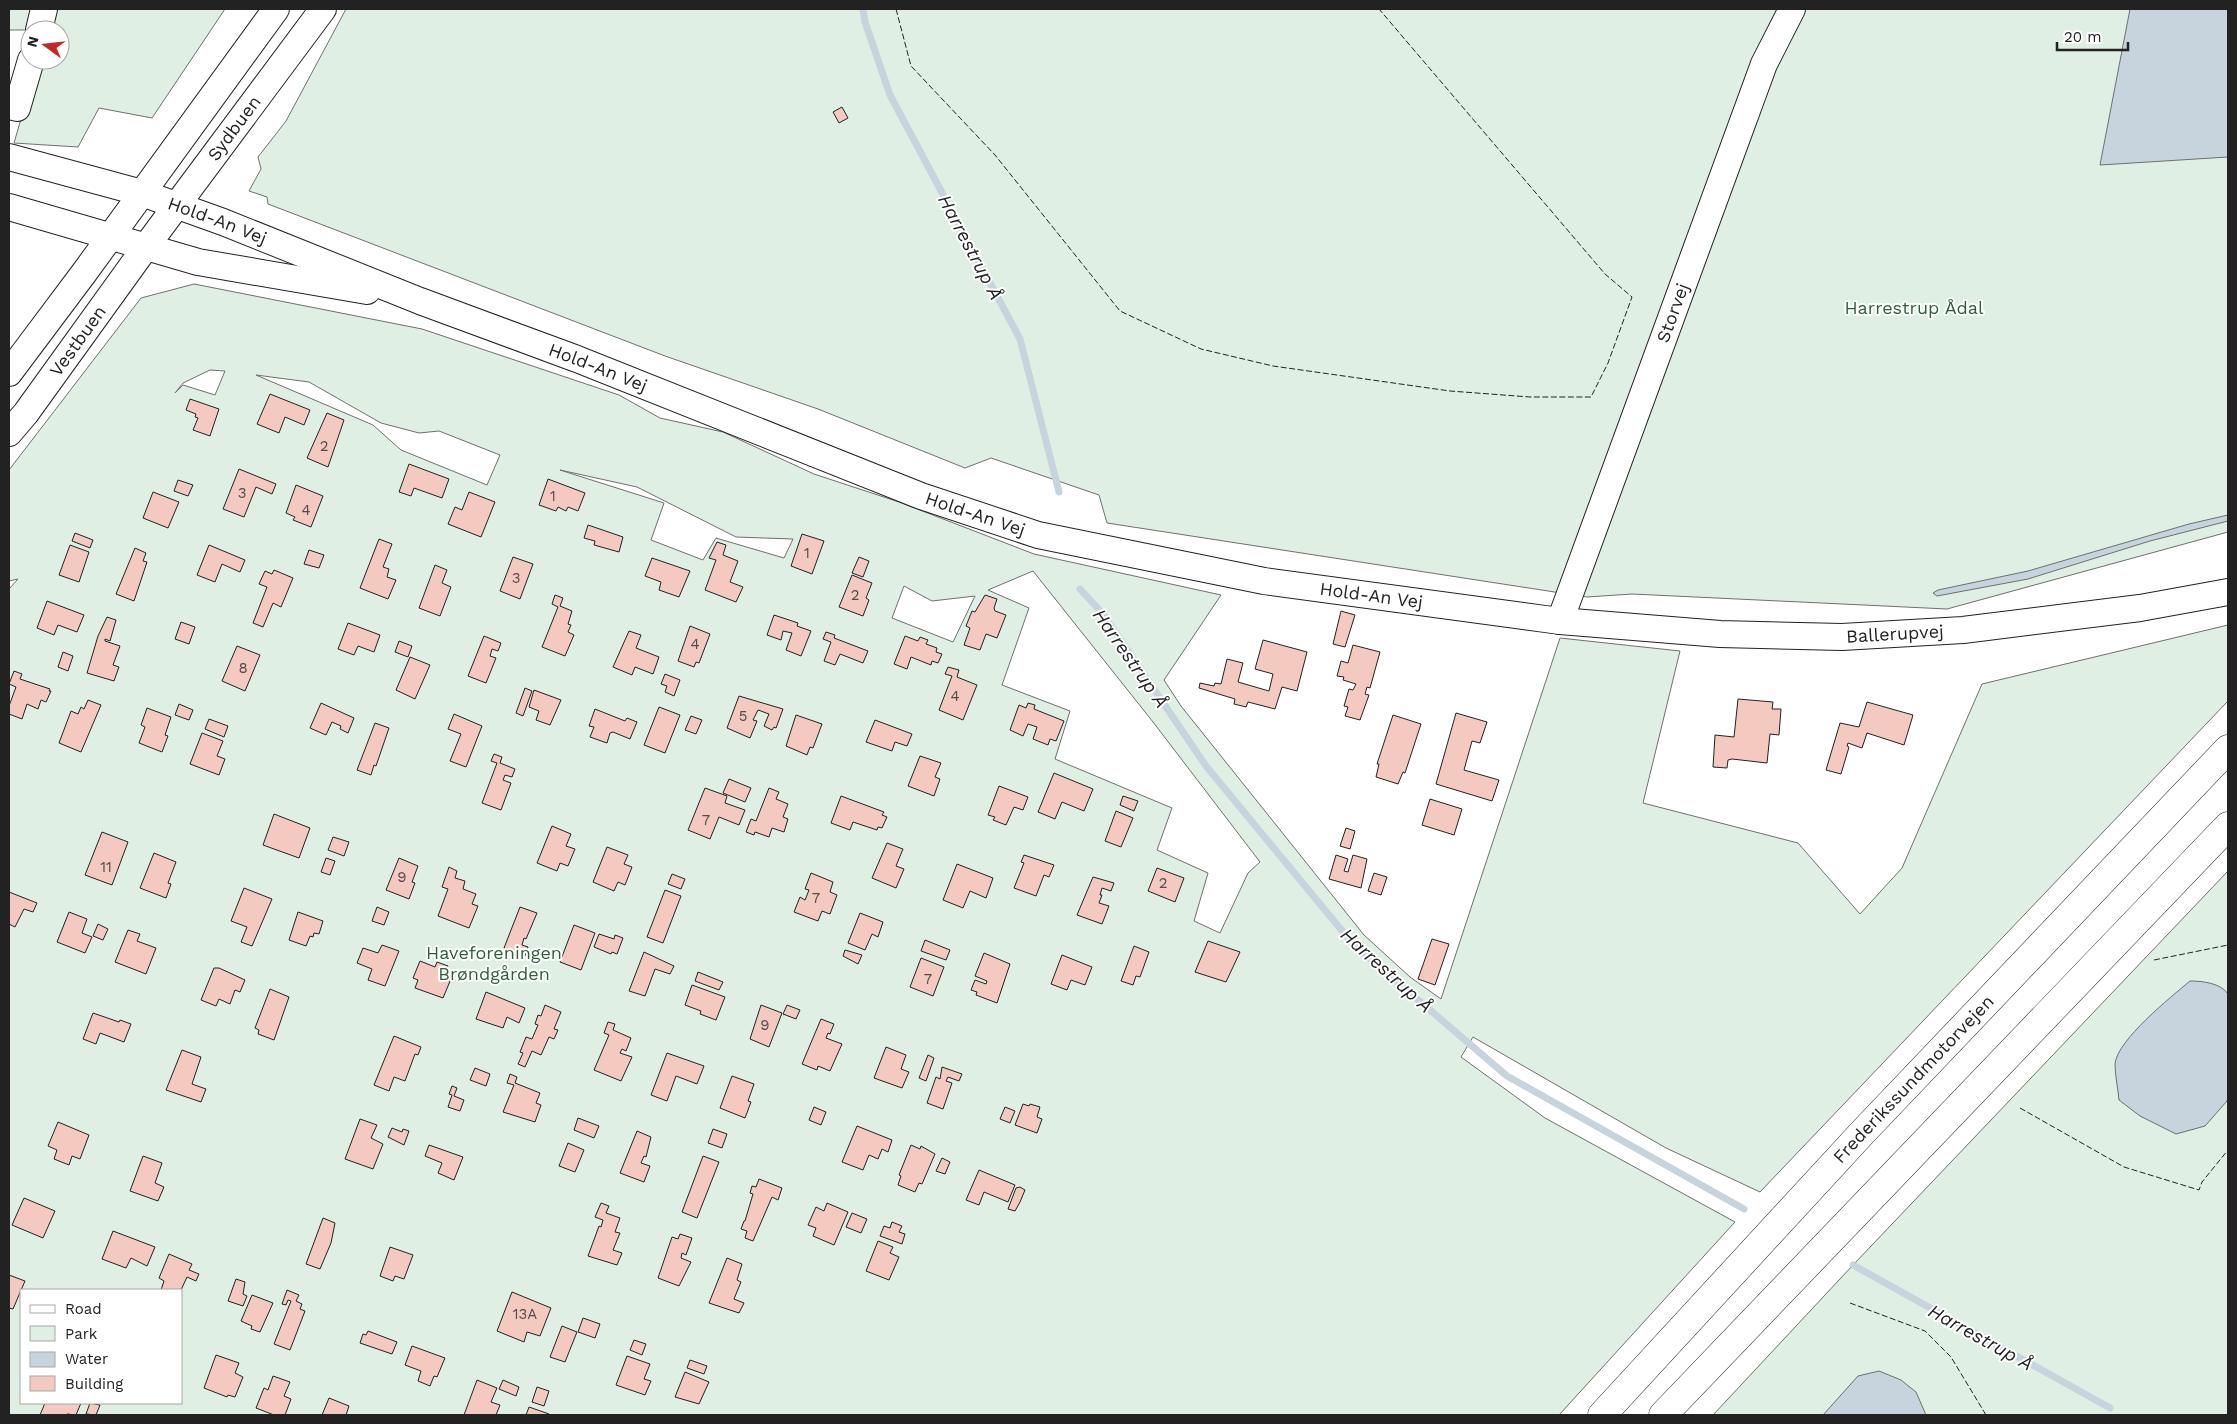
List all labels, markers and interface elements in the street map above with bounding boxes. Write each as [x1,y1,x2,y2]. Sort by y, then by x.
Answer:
north arrow [20,20,70,70]
scale bar [2057,20,2128,52]
text: 20 m [2064,28,2102,46]
text: N [23,35,42,49]
street label: Sydbuen [203,91,265,165]
water label: Harrestrup Å [933,191,1008,304]
street label: Hold-An Vej [165,192,270,248]
street label: Storvej [1652,280,1693,345]
park label: Harrestrup Ådal [1845,297,1984,318]
street label: Vestbuen [45,301,110,380]
street label: Hold-An Vej [546,338,650,396]
house number: 2 [320,437,328,455]
house number: 3 [238,484,246,502]
house number: 1 [550,487,556,505]
street label: Hold-An Vej [923,487,1028,540]
house number: 4 [301,501,311,519]
house number: 1 [804,544,810,562]
house number: 3 [512,569,520,587]
street label: Hold-An Vej [1318,578,1424,612]
house number: 2 [851,586,859,604]
water label: Harrestrup Å [1088,604,1173,712]
street label: Ballerupvej [1846,620,1944,647]
house number: 4 [690,635,700,653]
house number: 8 [238,659,248,677]
house number: 4 [950,687,960,705]
house number: 5 [739,707,747,725]
house number: 7 [702,811,710,829]
house number: 11 [100,858,112,876]
house number: 9 [397,868,407,886]
house number: 2 [1159,874,1167,892]
house number: 7 [812,889,820,907]
water label: Harrestrup Å [1336,923,1437,1018]
park label: Haveforeningen Brøndgården [426,942,562,984]
house number: 7 [924,970,932,988]
street label: Frederikssundmotorvejen [1829,991,1998,1167]
house number: 9 [760,1016,770,1034]
legend [20,1289,182,1404]
water label: Harrestrup Å [1924,1299,2037,1376]
text: Road [65,1300,102,1318]
house number: 13A [513,1305,537,1323]
text: Park [65,1325,98,1343]
text: Water [65,1350,108,1368]
text: Building [65,1375,123,1393]

